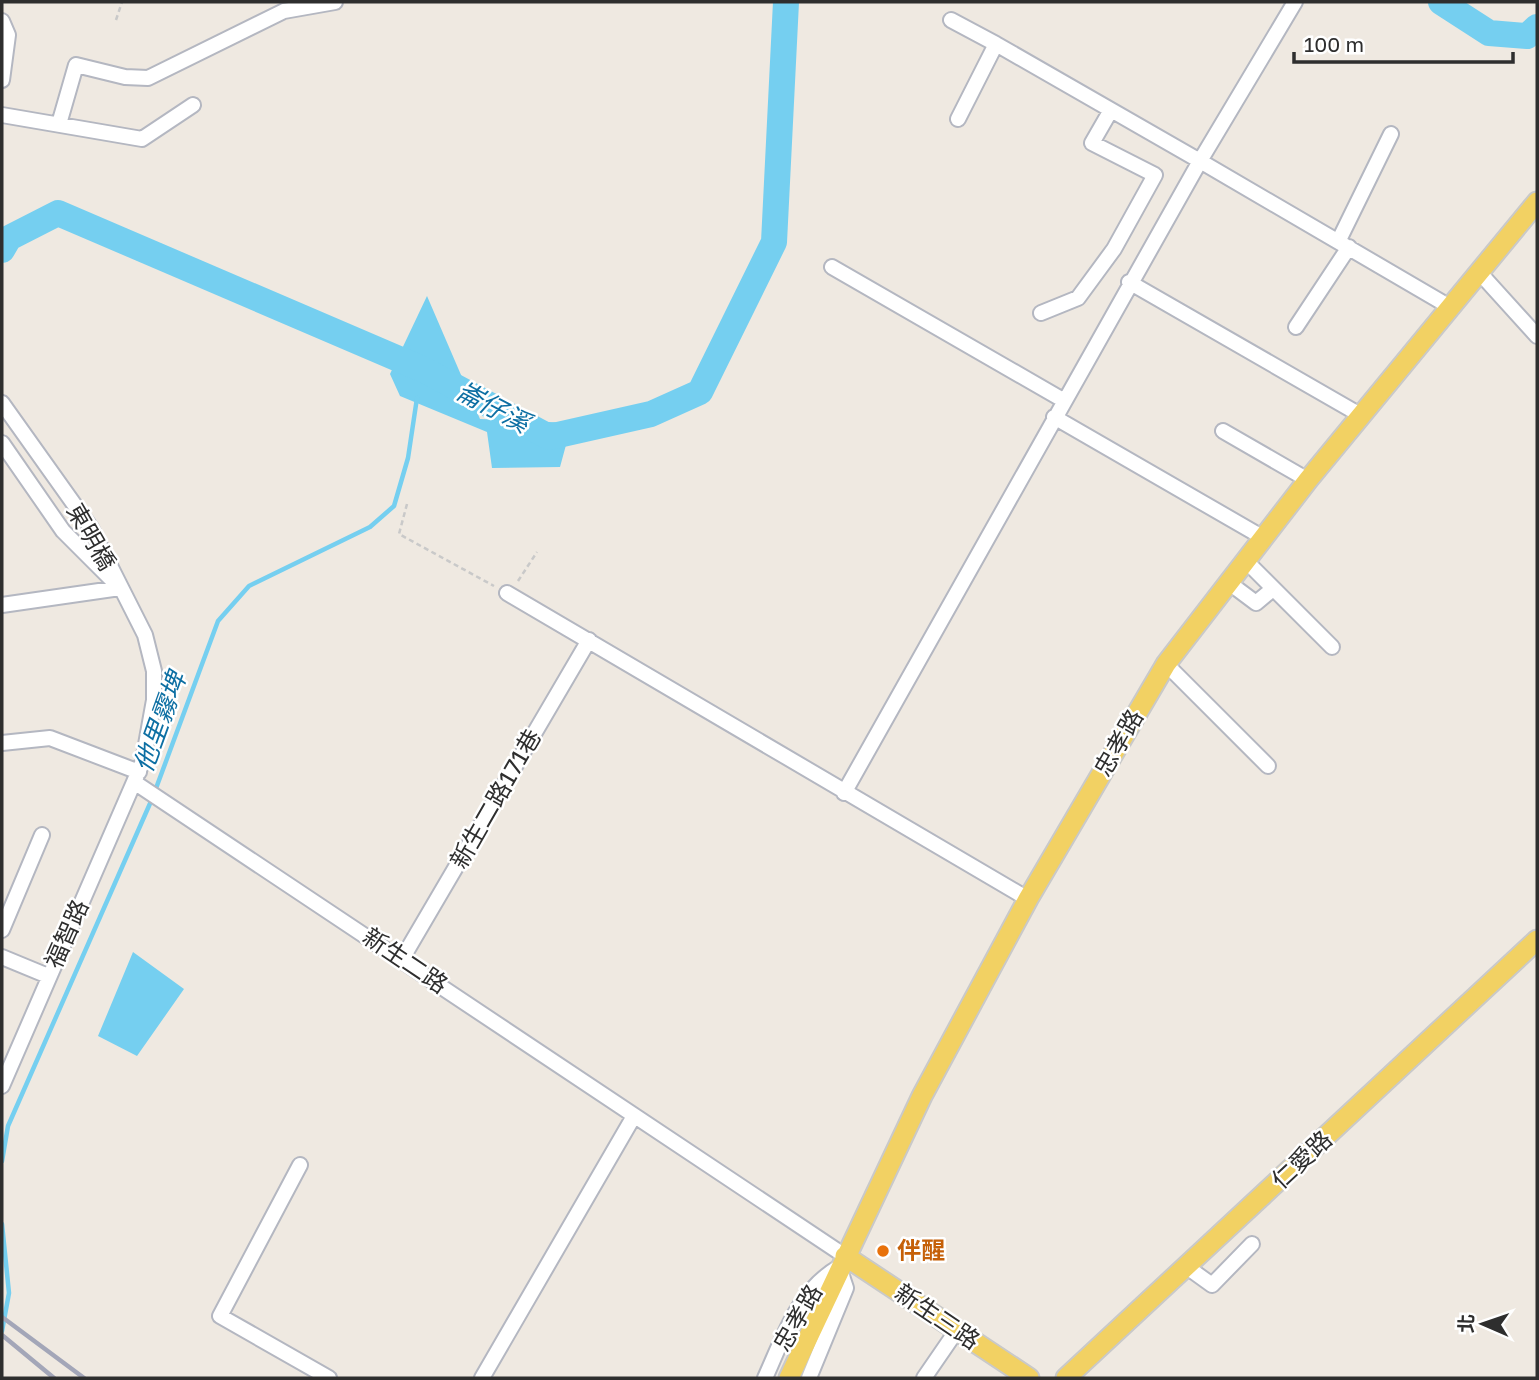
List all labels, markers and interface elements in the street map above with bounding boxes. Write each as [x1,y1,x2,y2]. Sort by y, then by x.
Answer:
scale bar [1294,21,1513,65]
text: 100 m [1304,31,1364,57]
water label: 崙仔溪 [452,375,538,440]
street label: 東明橋 [62,498,123,575]
water label: 他里霧埤 [127,665,193,776]
street label: 忠孝路 [1087,704,1148,781]
street label: 新生二路171巷 [443,723,546,873]
street label: 福智路 [38,895,94,972]
street label: 新生二路 [358,921,454,999]
street label: 仁愛路 [1265,1124,1337,1194]
place label: 伴醒 [897,1235,945,1264]
marker: 伴醒 [875,1243,891,1259]
street label: 新生三路 [890,1277,986,1355]
street label: 忠孝路 [766,1279,827,1356]
north arrow [1448,1289,1518,1359]
text: 北 [1454,1313,1477,1333]

